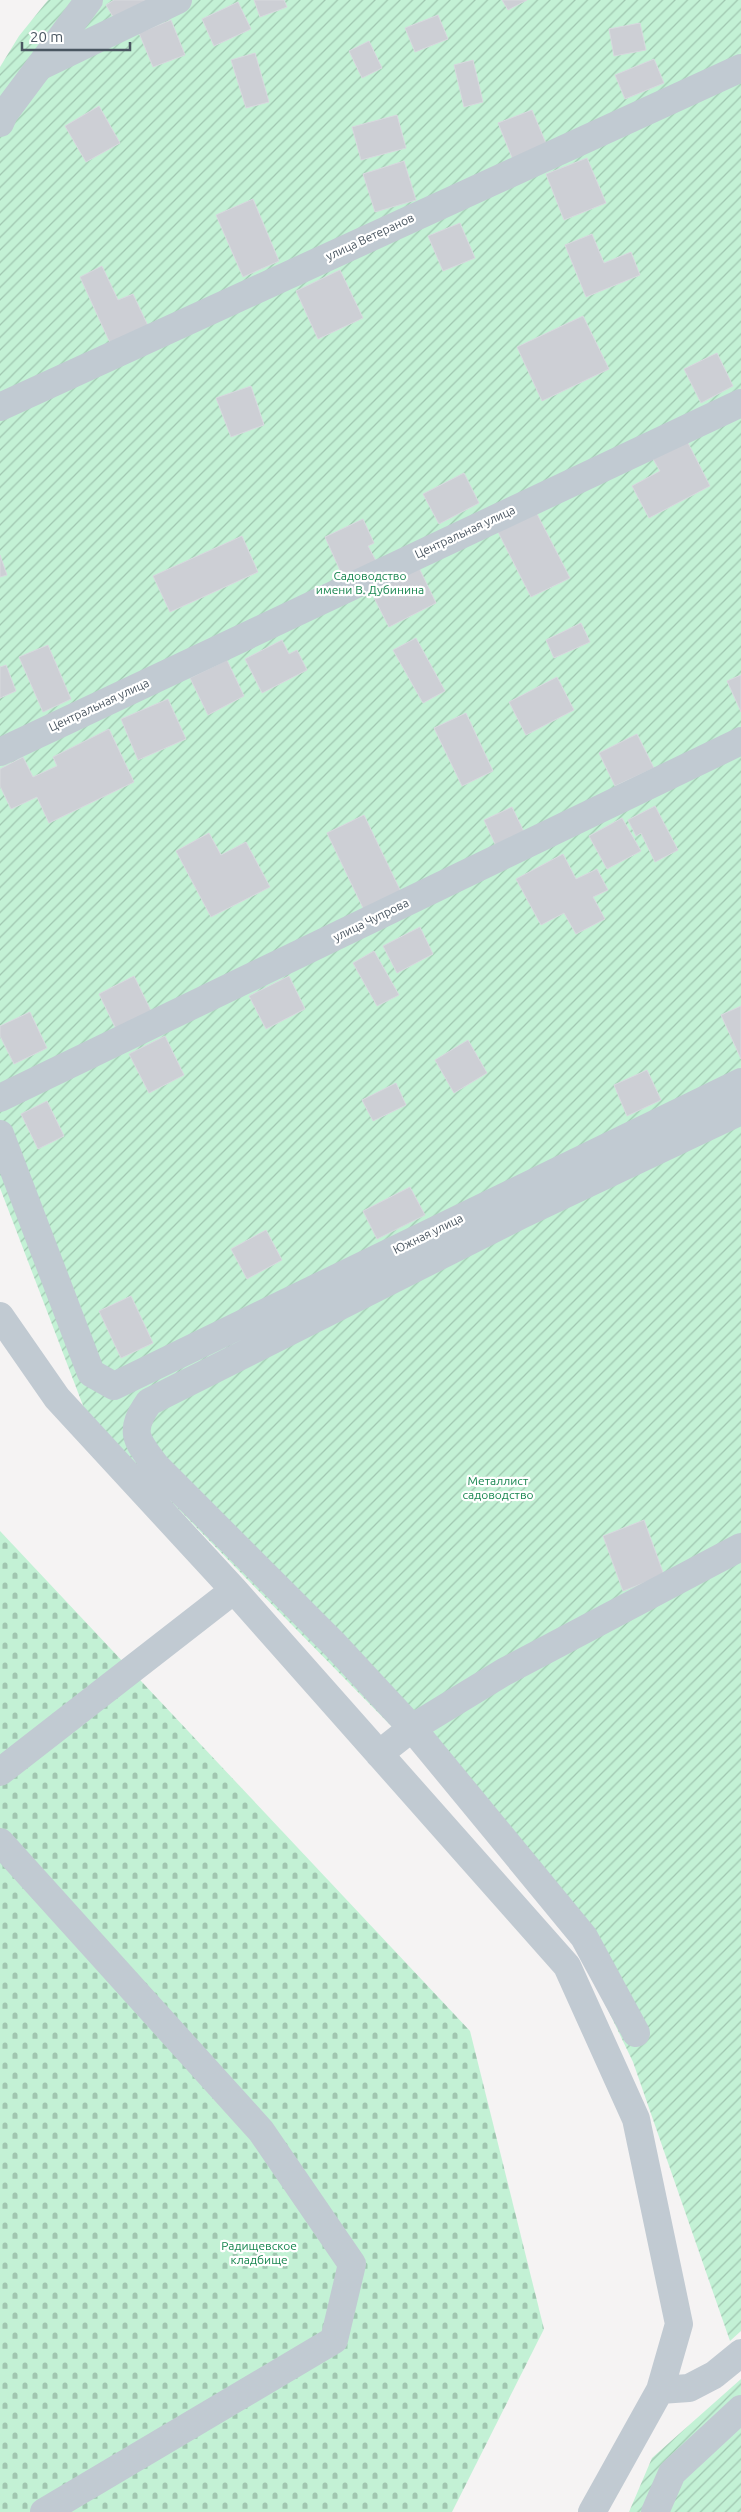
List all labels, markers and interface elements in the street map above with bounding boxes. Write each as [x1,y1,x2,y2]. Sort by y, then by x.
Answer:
scale bar [22,20,130,52]
text: 20 m [30,28,63,45]
street label: улица Ветеранов [324,210,416,263]
street label: Центральная улица [413,503,517,560]
park label: Садоводство имени В. Дубинина [316,569,424,596]
street label: Центральная улица [47,676,151,733]
street label: улица Чупрова [331,896,411,943]
street label: Южная улица [391,1211,465,1256]
park label: Металлист садоводство [462,1474,534,1501]
park label: Радищевское кладбище [221,2239,297,2266]

